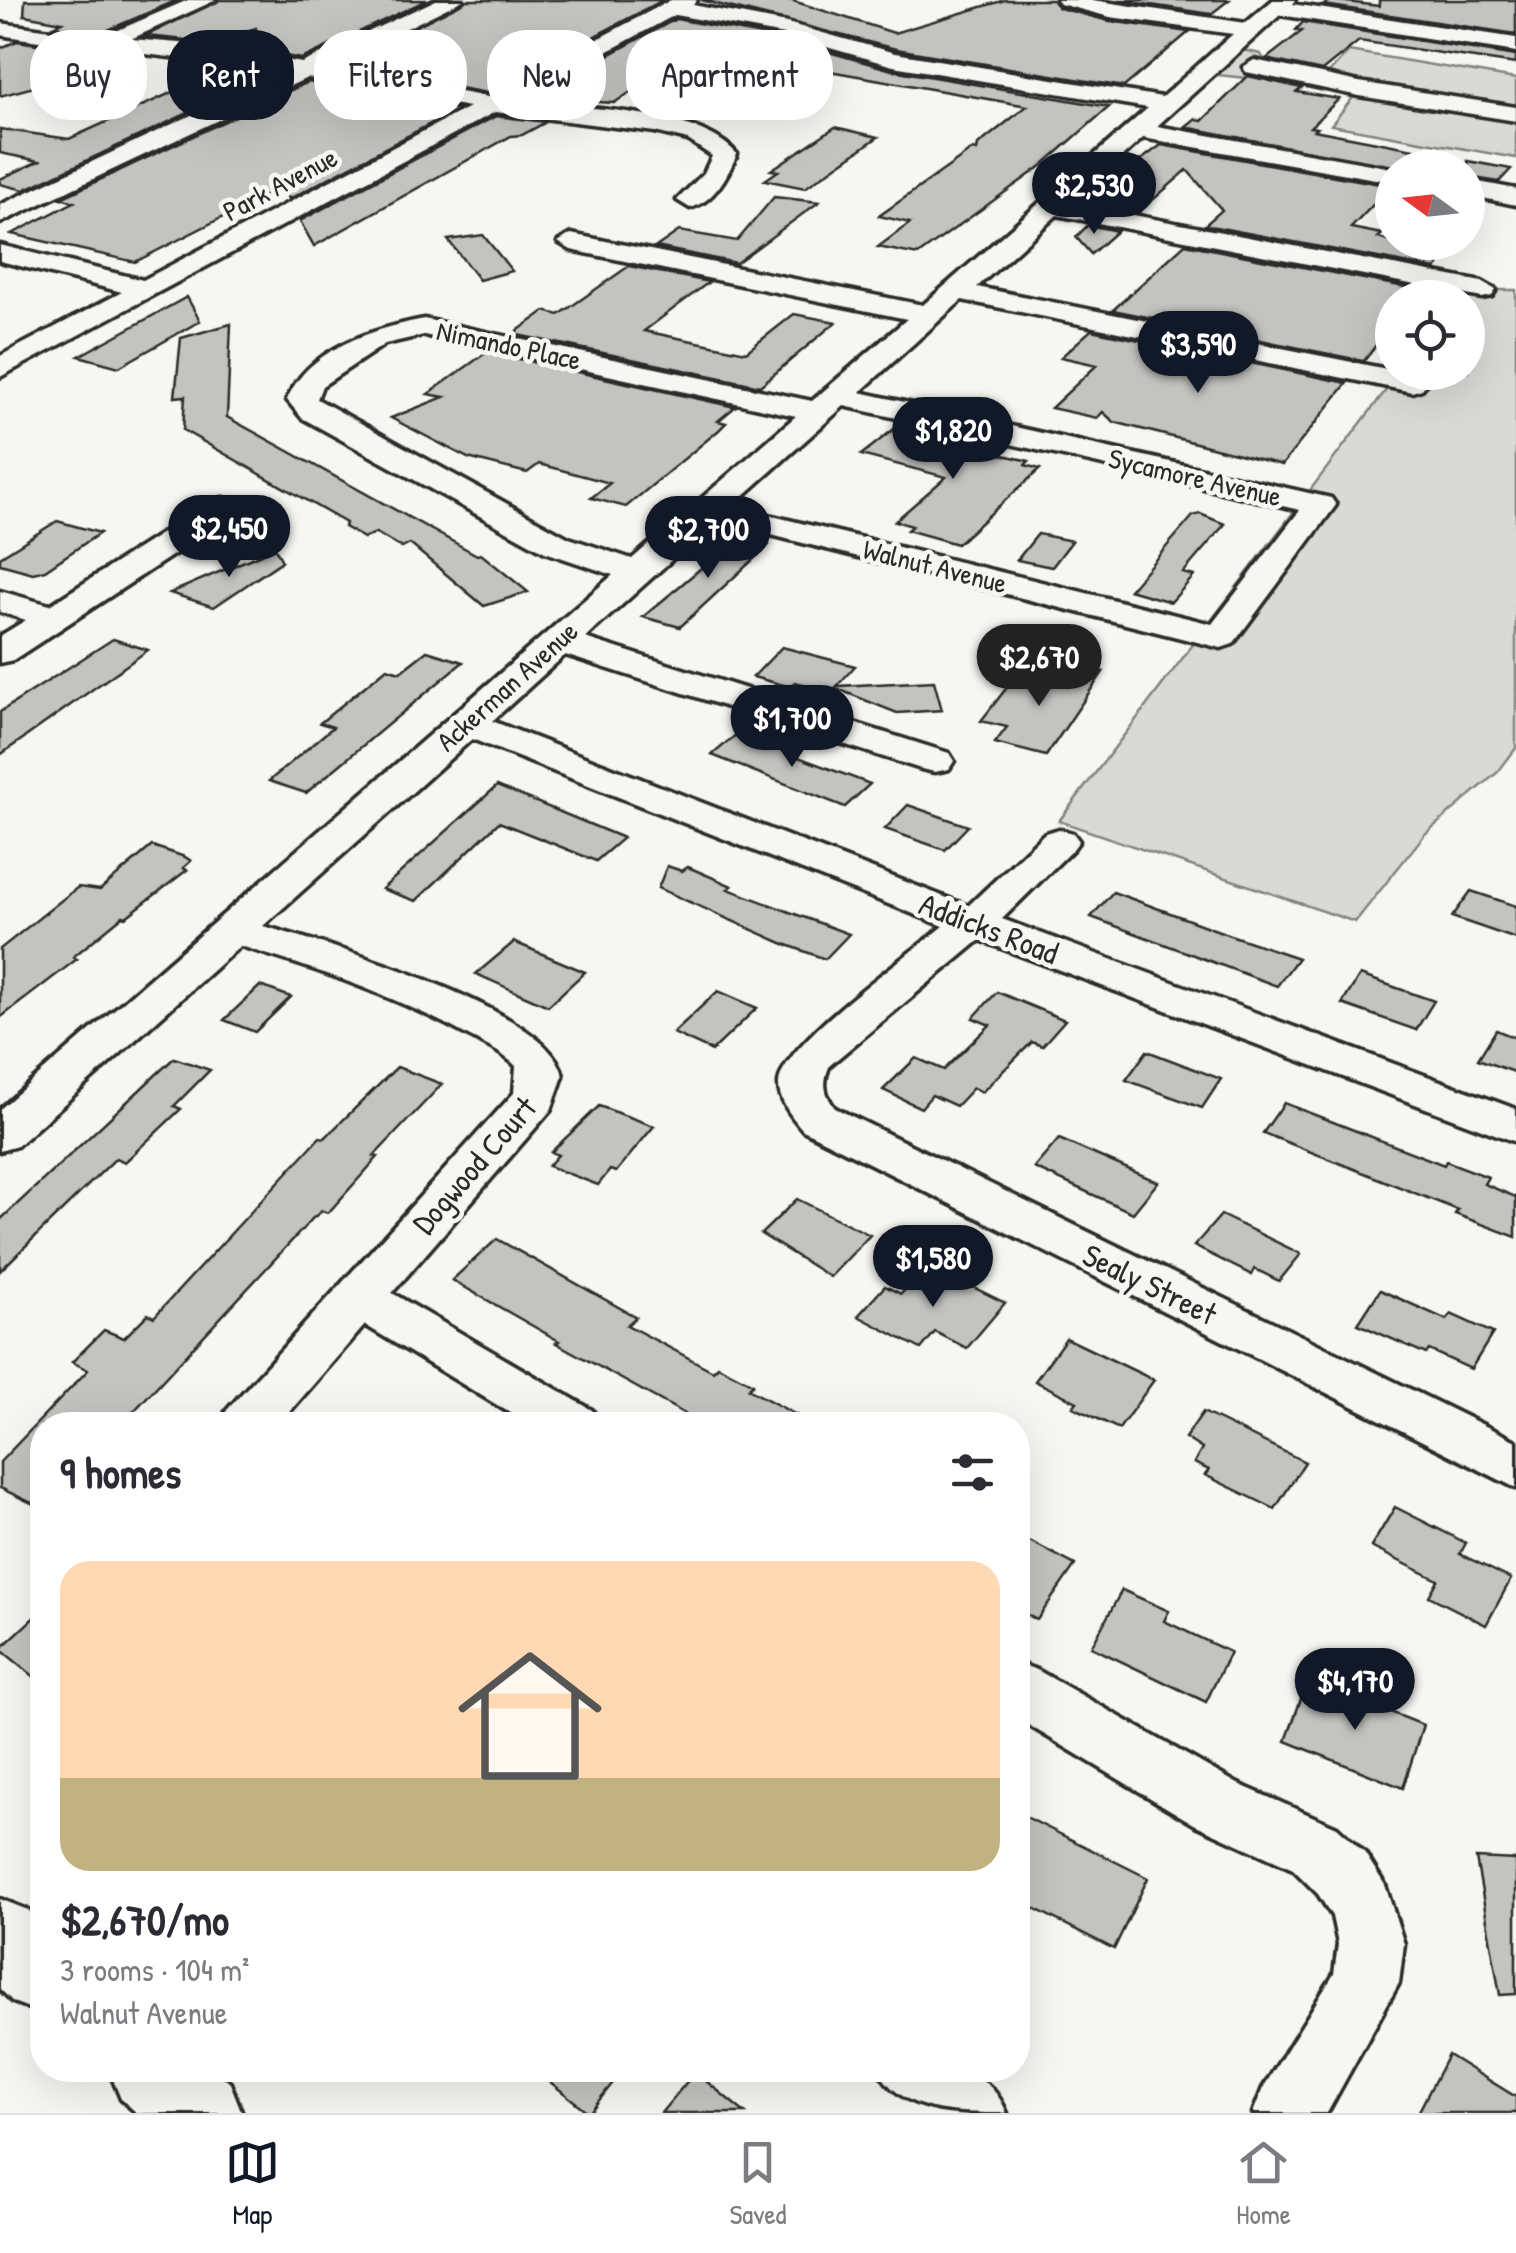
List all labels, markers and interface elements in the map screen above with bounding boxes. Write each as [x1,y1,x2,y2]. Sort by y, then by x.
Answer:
chip: Buy [30,30,147,120]
chip: Rent [167,30,294,120]
chip: Filters [314,30,467,120]
chip: New [487,30,606,120]
chip: Apartment [626,30,833,120]
street label: Park Avenue [216,138,344,230]
north arrow [1375,150,1485,260]
map controls [1375,150,1485,390]
pin: $2,530 [1013,152,1175,237]
text: $2,530 [1054,163,1134,206]
button: locate [1375,280,1485,390]
street label: Nimando Place [433,311,585,379]
pin: $3,590 [1117,311,1279,396]
text: $3,590 [1160,322,1236,365]
pin: $1,820 [872,397,1034,482]
text: $1,820 [914,408,992,451]
street label: Sycamore Avenue [1105,439,1285,515]
pin: $2,450 [148,495,310,580]
pin: $2,700 [627,496,789,581]
text: $2,450 [190,506,268,549]
text: $2,700 [667,507,749,550]
street label: Walnut Avenue [859,530,1011,602]
street label: Ackerman Avenue [428,612,586,760]
pin: $2,670 [958,624,1120,709]
text: $2,670 [999,635,1079,678]
pin: $1,700 [711,685,873,770]
text: $1,700 [753,696,831,739]
street label: Addicks Road [913,882,1065,974]
street label: Dogwood Court [402,1086,546,1243]
pin: $1,580 [852,1225,1014,1310]
street label: Sealy Street [1076,1233,1225,1335]
text: $1,580 [895,1236,971,1279]
text: 9 homes [60,1444,181,1501]
icon: filters [945,1445,1000,1500]
icon: home [440,1626,620,1806]
pin: $4,170 [1274,1648,1436,1733]
text: $4,170 [1317,1659,1393,1702]
text: $2,670/mo [60,1891,229,1948]
text: 3 rooms · 104 m² [60,1948,249,1991]
text: Walnut Avenue [60,1991,228,2034]
tab: Map [225,2135,280,2233]
tab: Saved [729,2135,787,2233]
tab: Home [1236,2135,1291,2233]

